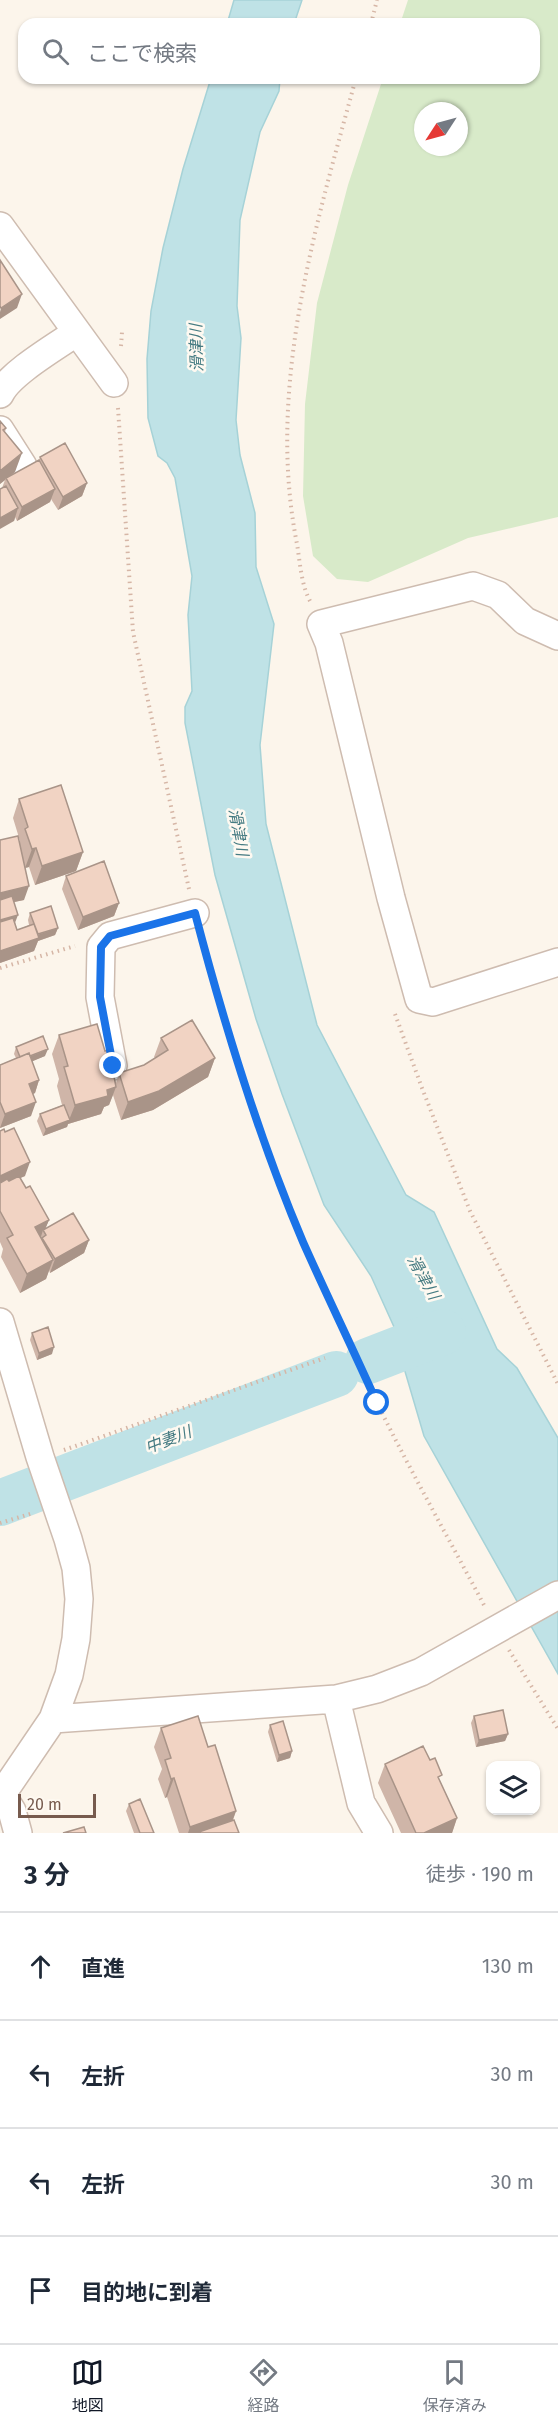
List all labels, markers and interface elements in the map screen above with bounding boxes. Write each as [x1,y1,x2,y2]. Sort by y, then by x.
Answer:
search box [18,18,540,84]
icon: search [39,35,72,68]
text: ここで検索 [87,40,197,67]
north arrow [414,102,468,156]
water label: 滑津川 [186,322,207,372]
water label: 滑津川 [225,807,252,859]
route end [99,1052,125,1078]
water label: 滑津川 [404,1252,444,1305]
route start [363,1389,389,1415]
water label: 中妻川 [142,1421,196,1457]
map controls [486,1761,540,1815]
button: layers [486,1761,540,1815]
scale bar [18,1791,96,1818]
text: 20 m [27,1795,62,1814]
text: 3 分 [24,1860,70,1891]
text: 徒歩 · 190 m [426,1862,534,1886]
icon: ahead [24,1950,57,1983]
text: 130 m [482,1954,534,1978]
text: 直進 [81,1955,125,1982]
icon: left [24,2058,57,2091]
text: 30 m [490,2062,534,2086]
text: 左折 [81,2063,125,2090]
icon: left [24,2166,57,2199]
text: 30 m [490,2170,534,2194]
text: 左折 [81,2171,125,2198]
icon: arrive [24,2274,57,2307]
text: 目的地に到着 [81,2279,213,2306]
tab: 地図 [71,2356,104,2416]
tab: 経路 [247,2356,280,2416]
tab: 保存済み [423,2356,487,2416]

